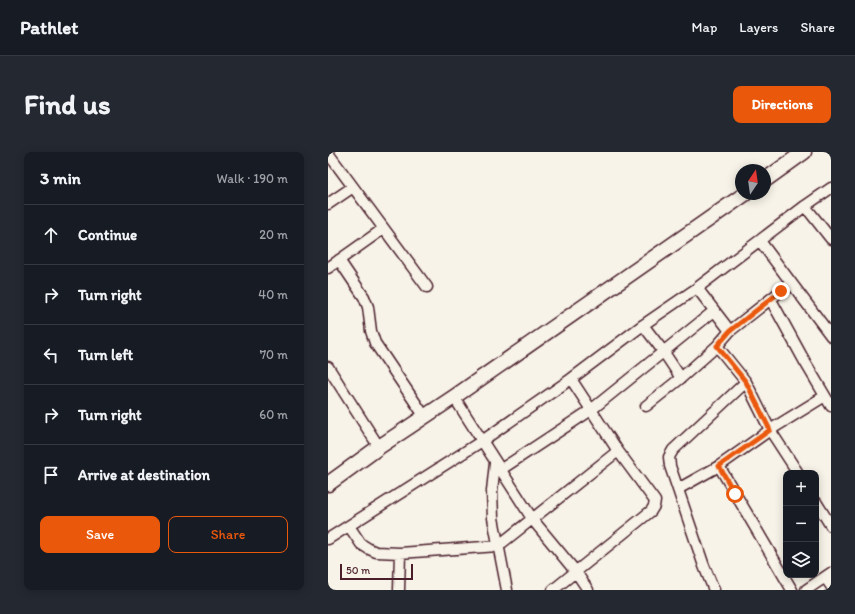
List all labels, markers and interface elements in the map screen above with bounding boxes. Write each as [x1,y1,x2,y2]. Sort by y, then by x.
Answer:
text: Pathlet [20,16,78,39]
text: Map [692,19,717,36]
text: Layers [739,19,778,36]
text: Share [800,19,835,36]
button: Directions [733,86,831,123]
text: Find us [24,87,111,121]
north arrow [735,164,771,200]
text: 3 min [40,168,81,188]
text: Walk · 190 m [217,171,288,186]
icon: ahead [40,224,62,246]
text: Continue [78,226,137,244]
text: 20 m [259,227,288,242]
route end [772,282,790,300]
icon: right [40,284,62,306]
text: Turn right [78,286,142,304]
text: 40 m [258,287,288,302]
icon: left [40,344,62,366]
text: Turn left [78,346,133,364]
text: 70 m [260,347,288,362]
icon: right [40,404,62,426]
text: Turn right [78,406,142,424]
text: 60 m [259,407,288,422]
icon: arrive [40,464,62,486]
text: Arrive at destination [78,466,210,484]
map controls [783,470,819,578]
button: + [783,470,819,506]
route start [726,485,744,503]
button: − [783,506,819,542]
button: Save [40,516,160,553]
button: Share [168,516,288,553]
button: layers [783,542,819,578]
scale bar [340,562,413,581]
text: 50 m [346,564,370,577]

